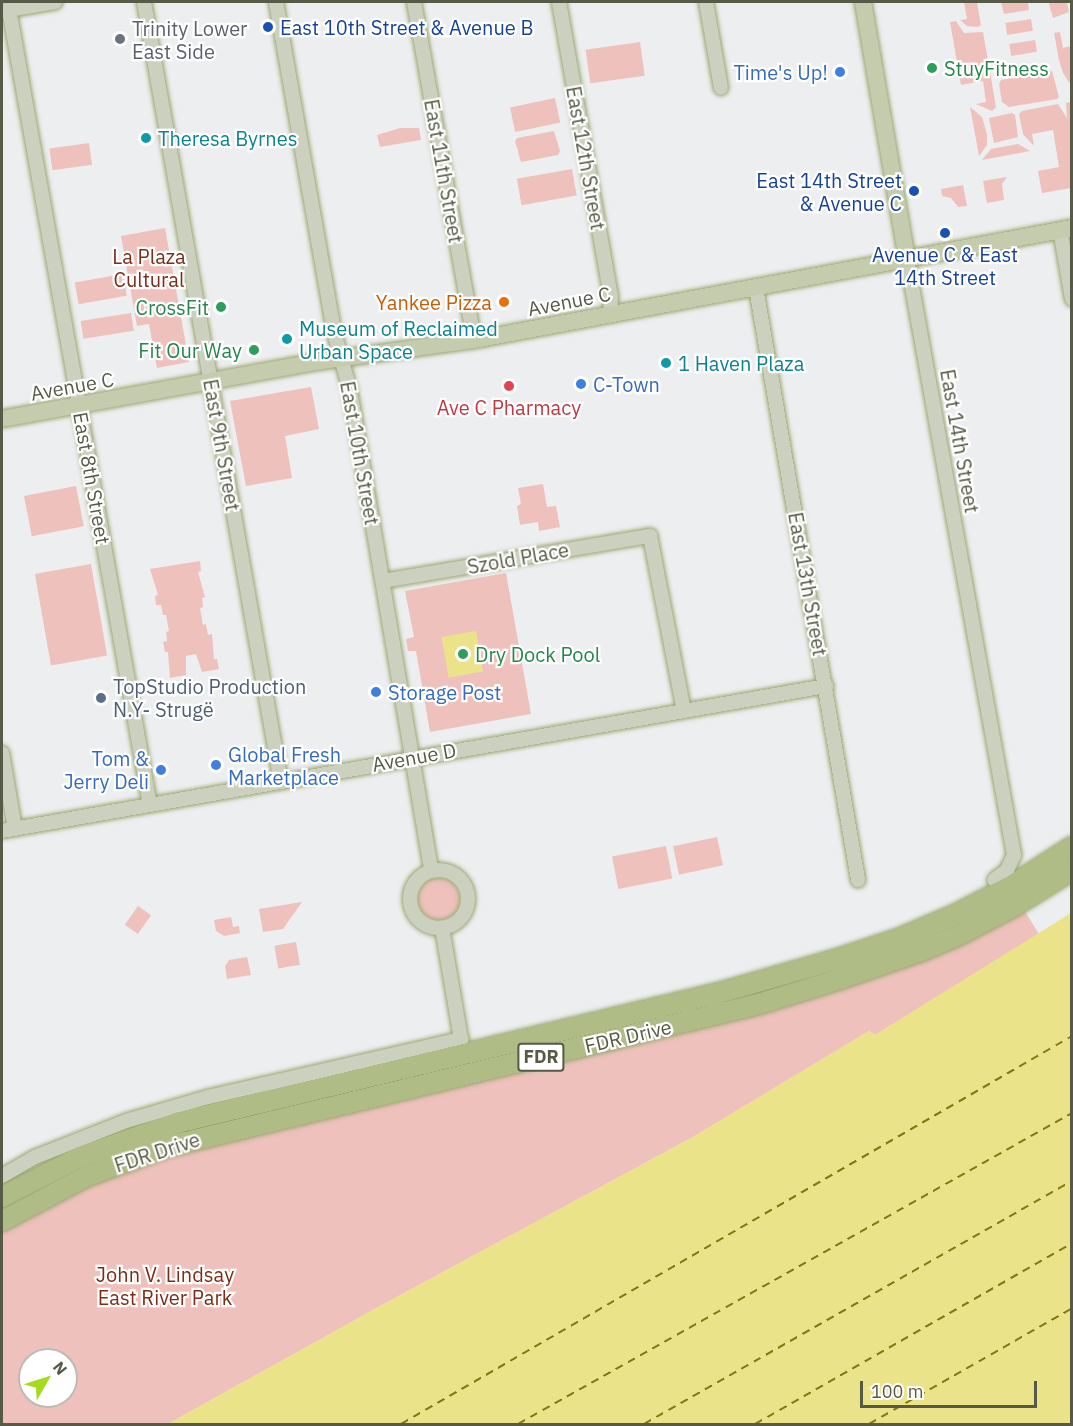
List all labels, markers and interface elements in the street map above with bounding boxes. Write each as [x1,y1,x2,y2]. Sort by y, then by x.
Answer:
place label: East 10th Street & Avenue B [280,15,534,39]
place label: Trinity Lower East Side [132,16,247,63]
marker: East 10th Street & Avenue B [261,20,275,34]
marker: Trinity Lower East Side [113,32,127,46]
place label: StuyFitness [944,56,1049,80]
place label: Time's Up! [733,60,828,84]
marker: StuyFitness [925,61,939,75]
marker: Time's Up! [833,65,847,79]
street label: East 12th Street [562,84,610,232]
street label: East 11th Street [420,97,468,245]
place label: Theresa Byrnes [158,126,297,150]
marker: Theresa Byrnes [139,131,153,145]
place label: East 14th Street & Avenue C [756,168,902,215]
marker: East 14th Street & Avenue C [907,184,921,198]
marker: Avenue C & East 14th Street [938,226,952,240]
place label: Avenue C & East 14th Street [872,243,1018,290]
park label: La Plaza Cultural [112,244,186,291]
street label: Avenue C [526,281,612,321]
place label: Yankee Pizza [376,290,492,314]
place label: CrossFit [136,295,209,319]
marker: Yankee Pizza [497,295,511,309]
marker: CrossFit [214,300,228,314]
place label: Museum of Reclaimed Urban Space [299,316,498,363]
marker: Museum of Reclaimed Urban Space [280,332,294,346]
place label: Fit Our Way [138,338,242,362]
marker: Fit Our Way [247,343,261,357]
place label: 1 Haven Plaza [678,351,804,375]
marker: 1 Haven Plaza [659,356,673,370]
street label: Avenue C [29,367,115,405]
street label: East 14th Street [936,367,984,515]
place label: C-Town [593,372,660,396]
street label: East 9th Street [199,377,245,513]
marker: C-Town [574,377,588,391]
street label: East 10th Street [336,379,384,527]
marker: Ave C Pharmacy [502,379,516,393]
place label: Ave C Pharmacy [437,395,581,419]
street label: East 8th Street [69,410,115,546]
street label: East 13th Street [784,510,832,658]
street label: Szold Place [465,537,571,579]
place label: Dry Dock Pool [475,642,600,666]
marker: Dry Dock Pool [456,647,470,661]
place label: TopStudio Production N.Y- Strugë [113,674,306,721]
place label: Storage Post [388,680,501,704]
marker: Storage Post [369,685,383,699]
marker: TopStudio Production N.Y- Strugë [94,691,108,705]
street label: Avenue D [370,738,458,776]
place label: Global Fresh Marketplace [228,742,341,789]
place label: Tom & Jerry Deli [63,746,149,793]
marker: Global Fresh Marketplace [209,758,223,772]
marker: Tom & Jerry Deli [154,763,168,777]
street label: FDR Drive [582,1014,674,1058]
road number: FDR [517,1042,565,1072]
street label: FDR Drive [111,1127,203,1177]
park label: John V. Lindsay East River Park [96,1262,234,1309]
north arrow [18,1348,78,1408]
text: N [49,1357,72,1379]
scale bar [863,1369,1040,1407]
text: 100 m [871,1380,923,1403]

